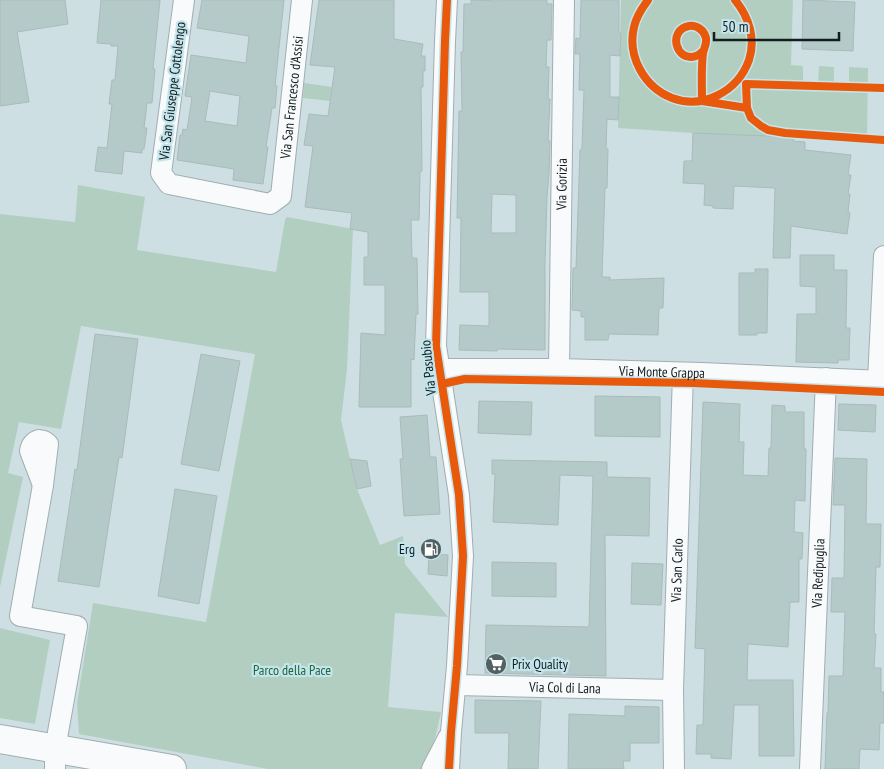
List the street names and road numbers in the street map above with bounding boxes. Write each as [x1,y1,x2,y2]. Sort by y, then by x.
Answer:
street label: Via San Giuseppe Cottolengo [154,21,189,162]
street label: Via San Francesco d'Assisi [276,35,307,161]
street label: Via Gorizia [552,158,571,211]
street label: Via Pasubio [416,339,440,398]
street label: Via Monte Grappa [618,362,705,382]
street label: Via San Carlo [667,538,687,603]
street label: Via Redipuglia [808,538,828,609]
street label: Via Col di Lana [528,678,601,697]

